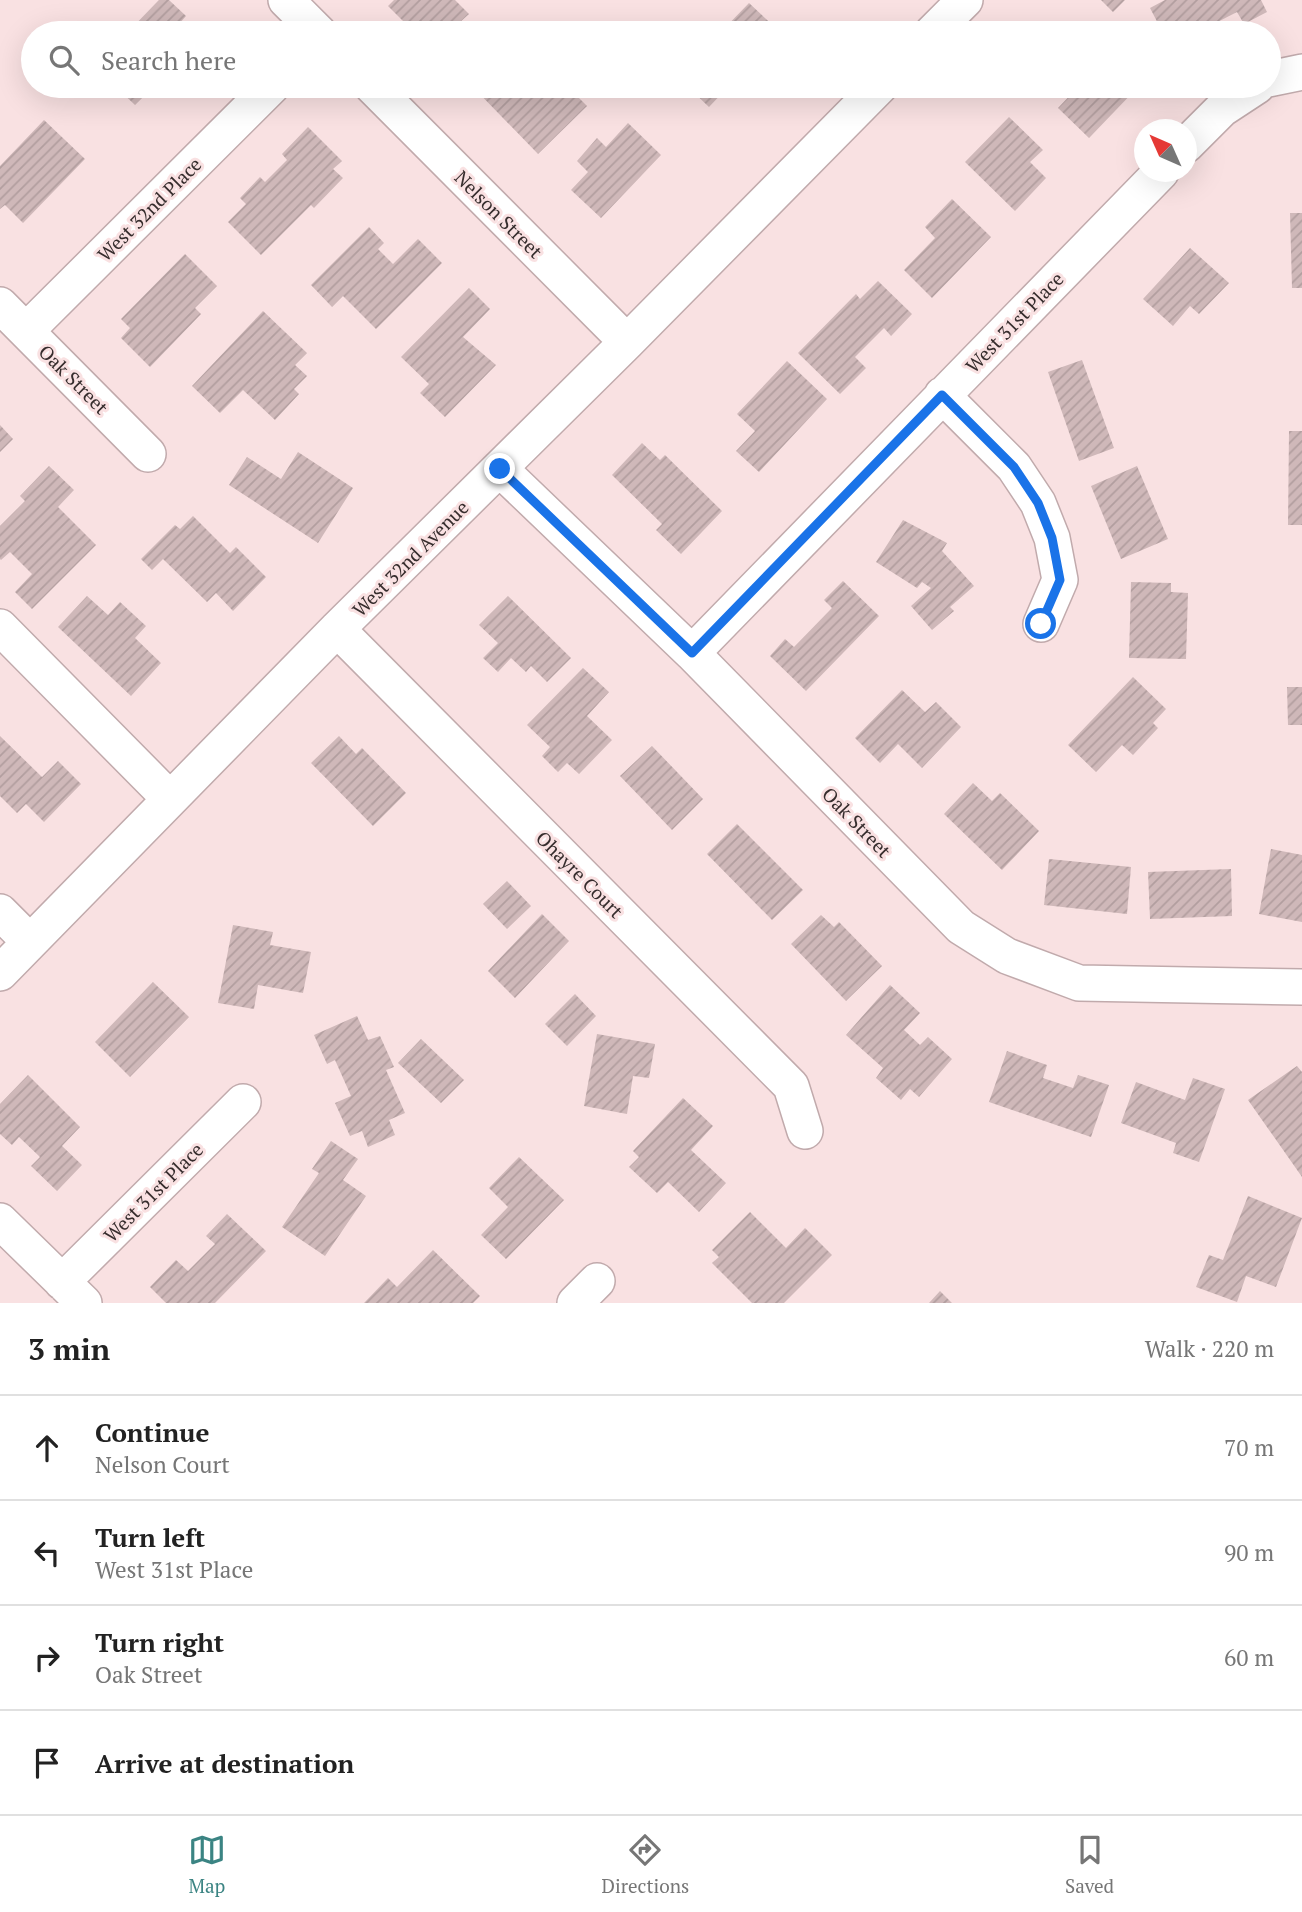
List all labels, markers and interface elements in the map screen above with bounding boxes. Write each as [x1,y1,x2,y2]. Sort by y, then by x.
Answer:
search box [21,21,1281,98]
icon: search [45,41,83,79]
text: Search here [101,43,236,77]
north arrow [1134,119,1197,182]
street label: West 32nd Place [92,152,206,266]
street label: Nelson Street [450,165,548,263]
street label: West 31st Place [960,266,1068,378]
street label: Oak Street [34,339,114,419]
route end [484,453,515,484]
street label: West 32nd Avenue [347,495,473,621]
route start [1025,608,1056,639]
street label: Oak Street [817,781,897,863]
street label: Ohayre Court [531,825,629,923]
street label: West 31st Place [98,1137,208,1247]
text: 3 min [28,1329,110,1369]
text: Walk · 220 m [1145,1333,1274,1364]
text: Continue [95,1415,209,1449]
icon: ahead [28,1429,66,1467]
text: 70 m [1224,1432,1274,1463]
text: Nelson Court [95,1449,230,1480]
text: Turn left [95,1520,205,1554]
icon: left [28,1534,66,1572]
text: 90 m [1224,1537,1274,1568]
text: West 31st Place [95,1554,253,1585]
text: Turn right [95,1625,224,1659]
icon: right [28,1639,66,1677]
text: 60 m [1224,1642,1274,1673]
text: Oak Street [95,1659,202,1690]
icon: arrive [28,1744,66,1782]
text: Arrive at destination [95,1746,354,1780]
tab: Map [188,1831,226,1898]
tab: Directions [602,1831,689,1898]
tab: Saved [1065,1831,1114,1898]

